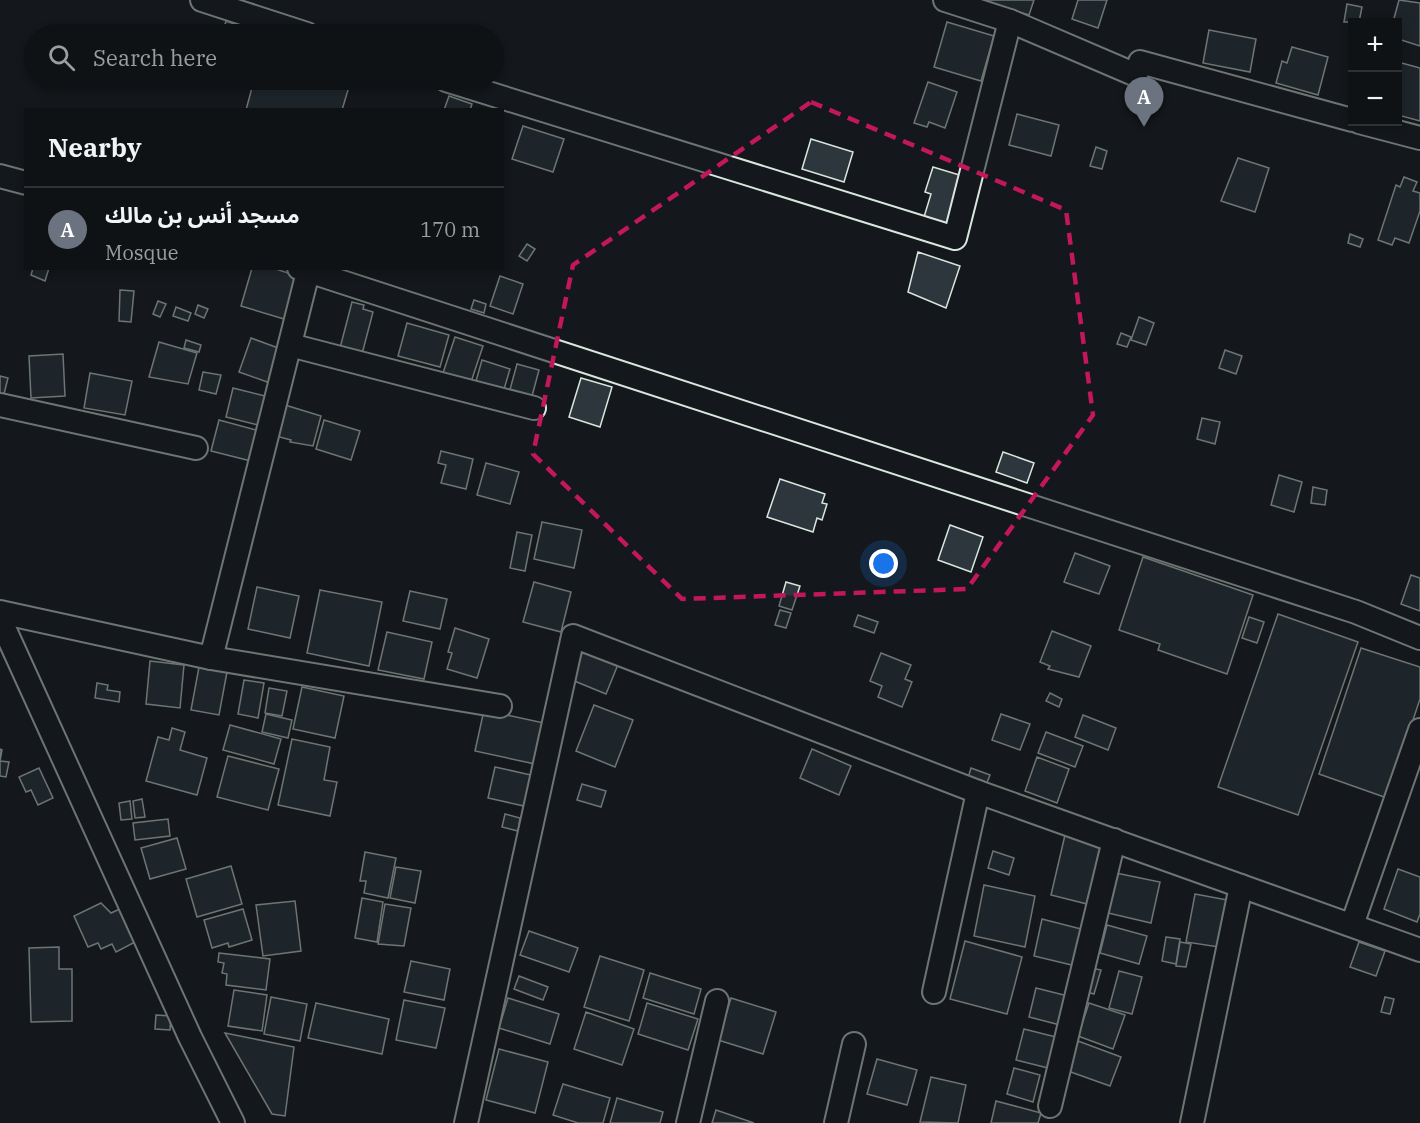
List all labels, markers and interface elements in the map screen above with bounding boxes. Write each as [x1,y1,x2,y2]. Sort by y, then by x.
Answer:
map controls [1348,18,1402,126]
button: + [1348,18,1402,72]
search box [24,24,504,90]
icon: search [45,41,78,74]
text: Search here [93,43,217,72]
button: − [1348,72,1402,126]
pin: A [1124,78,1164,127]
text: Nearby [48,130,142,164]
text: مسجد أنس بن مالك [105,200,300,229]
text: A [61,216,74,243]
text: 170 m [420,216,480,243]
text: Mosque [105,239,179,266]
your location [869,549,898,578]

